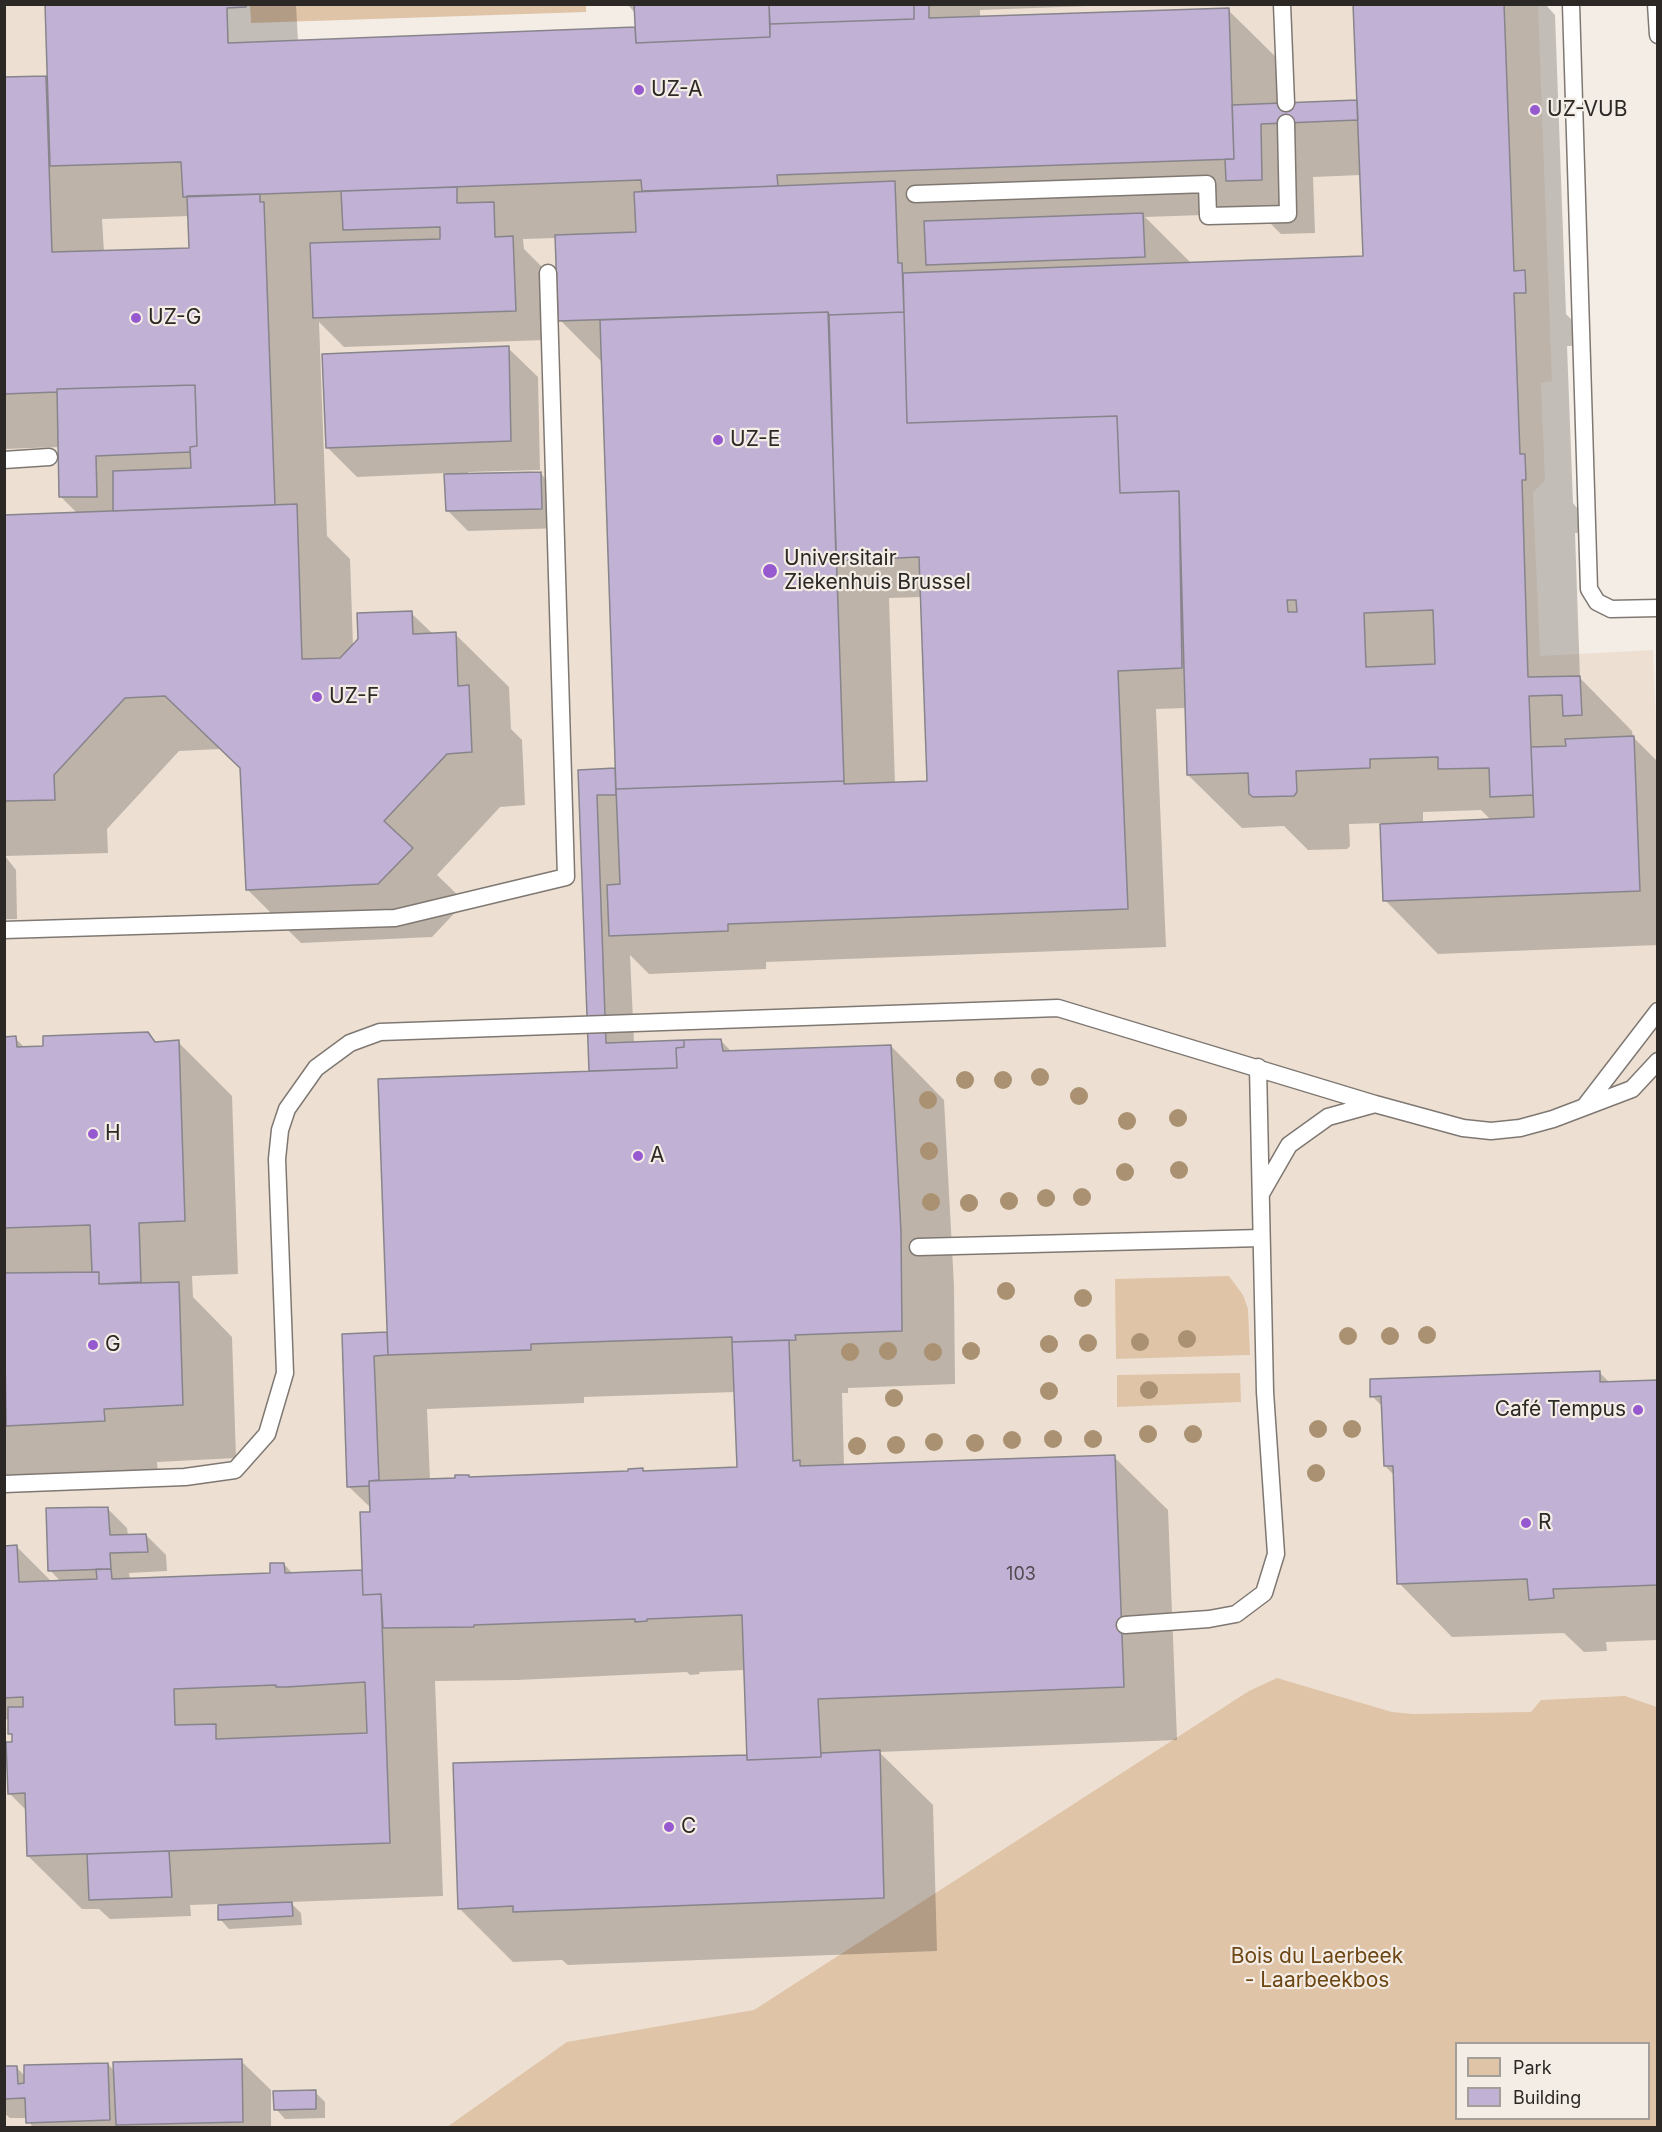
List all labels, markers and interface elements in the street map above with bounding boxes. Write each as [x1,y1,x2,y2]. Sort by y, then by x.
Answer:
place label: UZ-A [651,77,702,103]
marker: UZ-A [632,83,646,97]
place label: UZ-VUB [1547,97,1627,123]
marker: UZ-VUB [1528,103,1542,117]
place label: UZ-G [148,305,201,331]
marker: UZ-G [129,311,143,325]
place label: UZ-E [730,427,780,453]
marker: UZ-E [711,433,725,447]
place label: Universitair Ziekenhuis Brussel [784,546,971,596]
marker: Universitair Ziekenhuis Brussel [761,562,779,580]
place label: UZ-F [329,684,379,710]
marker: UZ-F [310,690,324,704]
place label: H [105,1121,121,1147]
marker: H [86,1127,100,1141]
place label: A [650,1143,664,1169]
marker: A [631,1149,645,1163]
place label: G [105,1332,121,1358]
marker: G [86,1338,100,1352]
place label: Café Tempus [1495,1397,1626,1423]
marker: Café Tempus [1631,1403,1645,1417]
place label: R [1538,1510,1552,1536]
marker: R [1519,1516,1533,1530]
house number: 103 [1006,1564,1036,1586]
place label: C [681,1814,696,1840]
marker: C [662,1820,676,1834]
park label: Bois du Laerbeek - Laarbeekbos [1231,1944,1403,1994]
legend [1455,2042,1650,2120]
text: Park [1513,2057,1552,2078]
text: Building [1513,2087,1581,2108]

